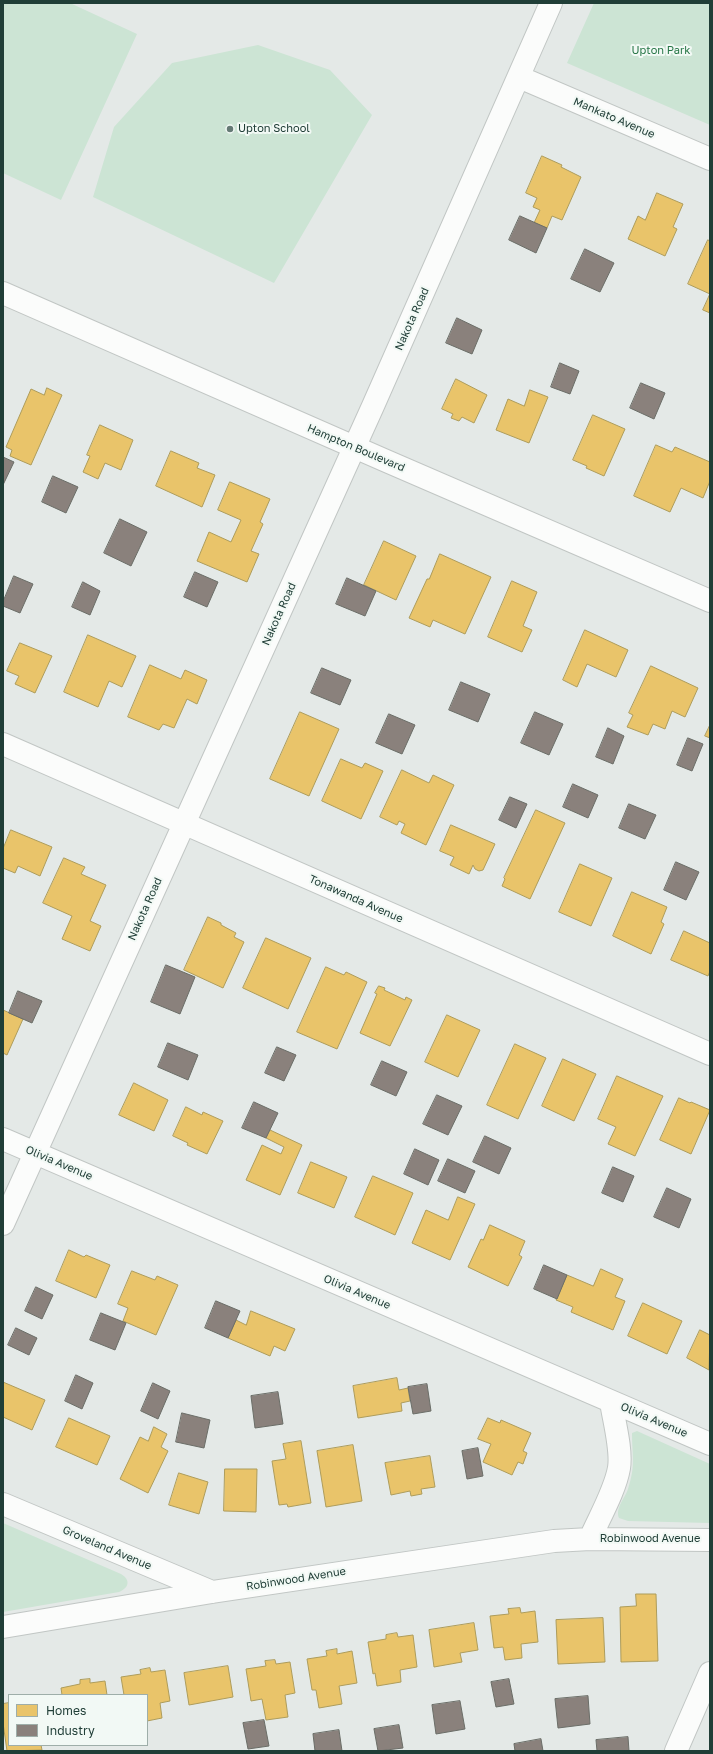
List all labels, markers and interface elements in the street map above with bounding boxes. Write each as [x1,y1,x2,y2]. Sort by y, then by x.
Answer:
park label: Upton Park [631,44,691,58]
street label: Mankato Avenue [571,95,657,141]
place label: Upton School [238,122,310,136]
marker: Upton School [225,124,235,134]
street label: Nakota Road [392,285,432,353]
street label: Hampton Boulevard [305,421,407,475]
street label: Nakota Road [259,580,299,648]
street label: Tonawanda Avenue [307,872,405,926]
street label: Nakota Road [125,875,165,943]
street label: Olivia Avenue [24,1143,94,1183]
street label: Olivia Avenue [322,1272,392,1312]
street label: Olivia Avenue [619,1400,689,1440]
street label: Groveland Avenue [60,1523,154,1573]
street label: Robinwood Avenue [600,1532,700,1546]
street label: Robinwood Avenue [245,1565,347,1593]
legend [8,1694,148,1746]
text: Homes [46,1703,86,1718]
text: Industry [46,1723,95,1738]

